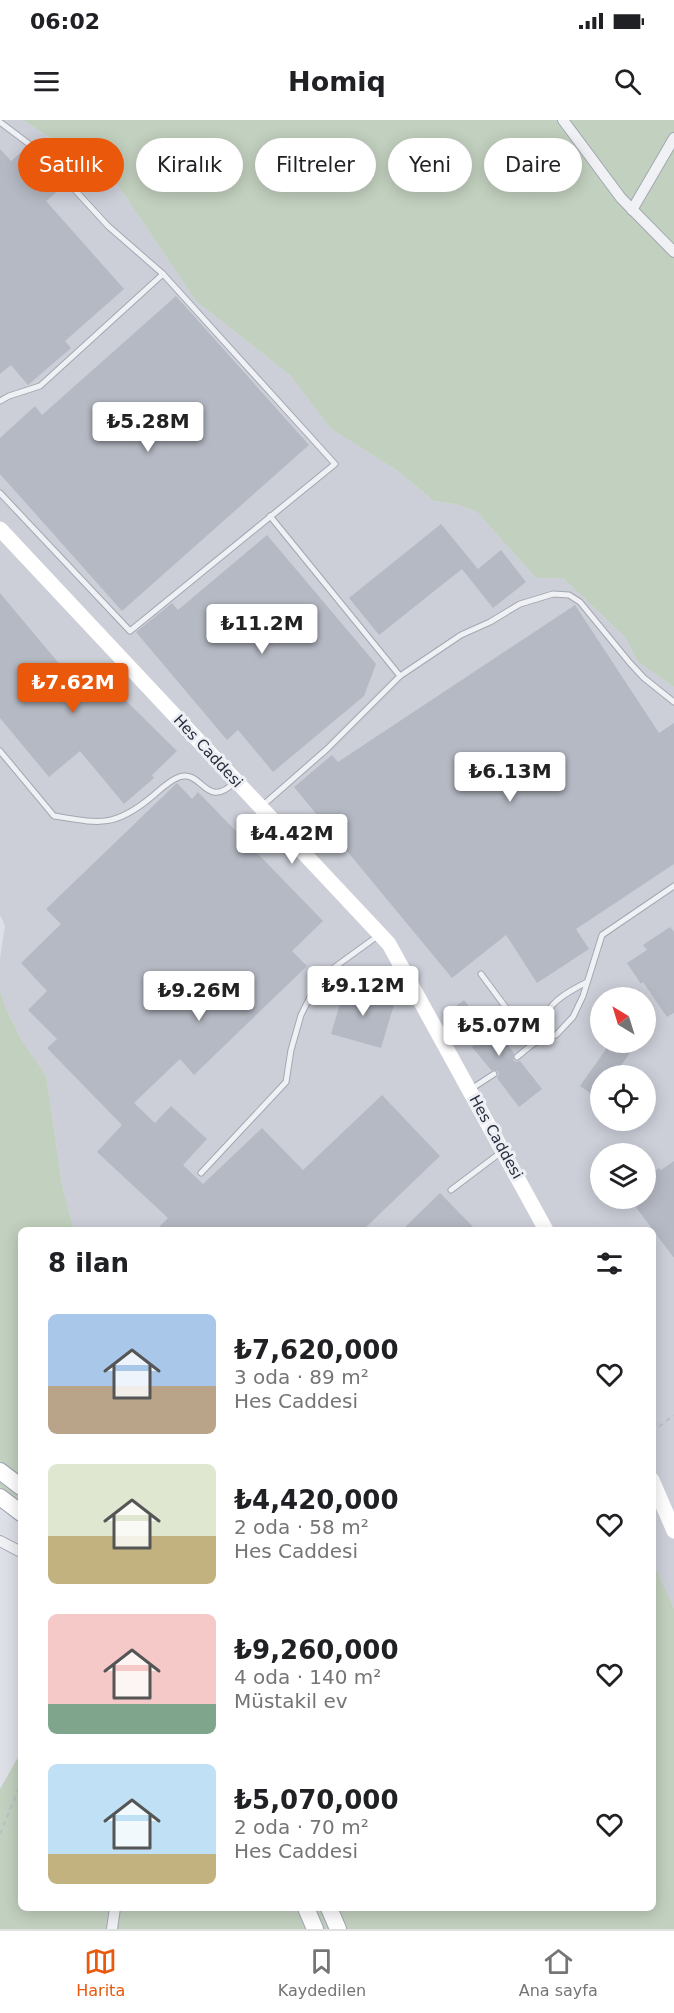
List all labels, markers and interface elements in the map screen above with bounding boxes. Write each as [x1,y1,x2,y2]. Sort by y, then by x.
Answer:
text: 06:02 [30,9,100,34]
icon: menu [30,65,63,98]
icon: search [611,65,644,98]
text: Homiq [288,66,386,97]
chip: Satılık [18,138,124,192]
chip: Kiralık [136,138,243,192]
chip: Filtreler [255,138,376,192]
chip: Yeni [388,138,472,192]
chip: Daire [484,138,582,192]
pin: ₺5.28M [99,402,197,453]
text: ₺5.28M [106,409,190,433]
pin: ₺11.2M [213,604,311,655]
text: ₺11.2M [220,611,304,635]
pin: ₺7.62M [24,663,122,714]
text: ₺7.62M [31,670,115,694]
street label: Hes Caddesi [170,711,246,791]
pin: ₺6.13M [461,752,559,803]
text: ₺6.13M [468,759,552,783]
pin: ₺4.42M [243,814,341,865]
text: ₺4.42M [250,821,334,845]
pin: ₺9.12M [314,966,412,1017]
pin: ₺9.26M [150,971,248,1022]
text: ₺9.12M [321,973,405,997]
text: ₺9.26M [157,978,241,1002]
north arrow [590,987,656,1053]
map controls [590,987,656,1209]
pin: ₺5.07M [450,1006,548,1057]
text: ₺5.07M [457,1013,541,1037]
button: locate [590,1065,656,1131]
street label: Hes Caddesi [466,1092,526,1182]
button: layers [590,1143,656,1209]
icon: filters [593,1247,626,1280]
text: 8 ilan [48,1248,129,1278]
text: ₺7,620,000 [234,1335,398,1365]
icon: home [96,1338,168,1410]
icon: heart [593,1358,626,1391]
text: 3 oda · 89 m² [234,1365,369,1389]
text: Hes Caddesi [234,1389,358,1413]
text: ₺4,420,000 [234,1485,398,1515]
icon: home [96,1488,168,1560]
icon: heart [593,1508,626,1541]
text: 2 oda · 58 m² [234,1515,369,1539]
text: Hes Caddesi [234,1539,358,1563]
text: ₺9,260,000 [234,1635,398,1665]
icon: home [96,1638,168,1710]
icon: heart [593,1658,626,1691]
text: 4 oda · 140 m² [234,1665,381,1689]
text: Müstakil ev [234,1689,348,1713]
text: ₺5,070,000 [234,1785,398,1815]
icon: home [96,1788,168,1860]
icon: heart [593,1808,626,1841]
text: 2 oda · 70 m² [234,1815,369,1839]
text: Hes Caddesi [234,1839,358,1863]
tab: Harita [76,1945,125,2000]
tab: Kaydedilen [278,1945,366,2000]
tab: Ana sayfa [519,1945,598,2000]

